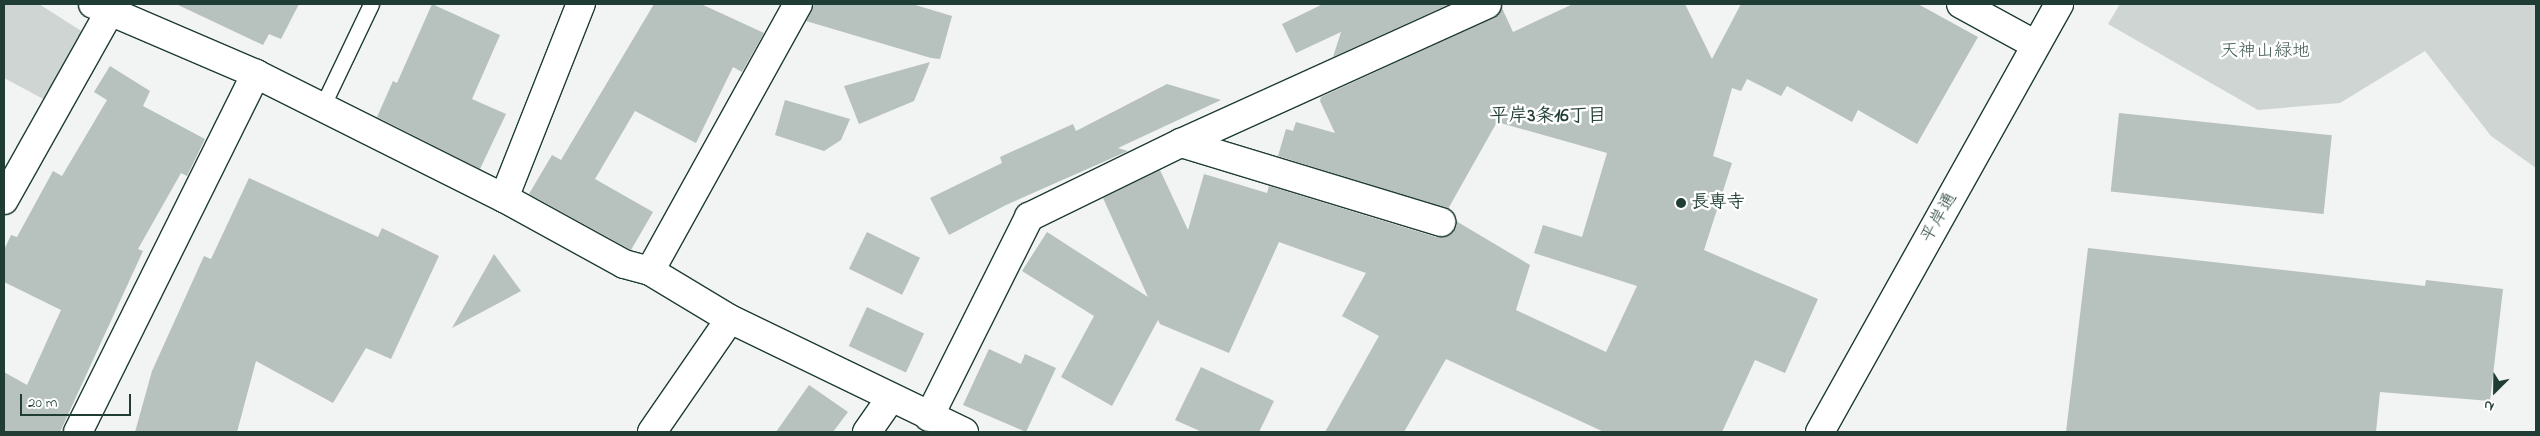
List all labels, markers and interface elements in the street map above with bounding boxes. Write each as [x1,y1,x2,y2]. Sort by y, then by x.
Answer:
park label: 天神山緑地 [2220,41,2310,63]
district label: 平岸3条16丁目 [1489,106,1607,128]
street label: 平岸通 [1917,189,1963,247]
place label: 長専寺 [1691,192,1745,214]
marker: 長専寺 [1675,197,1687,209]
north arrow [2470,366,2520,416]
scale bar [22,384,134,416]
text: 20 m [28,392,57,414]
text: N [2480,394,2497,417]

